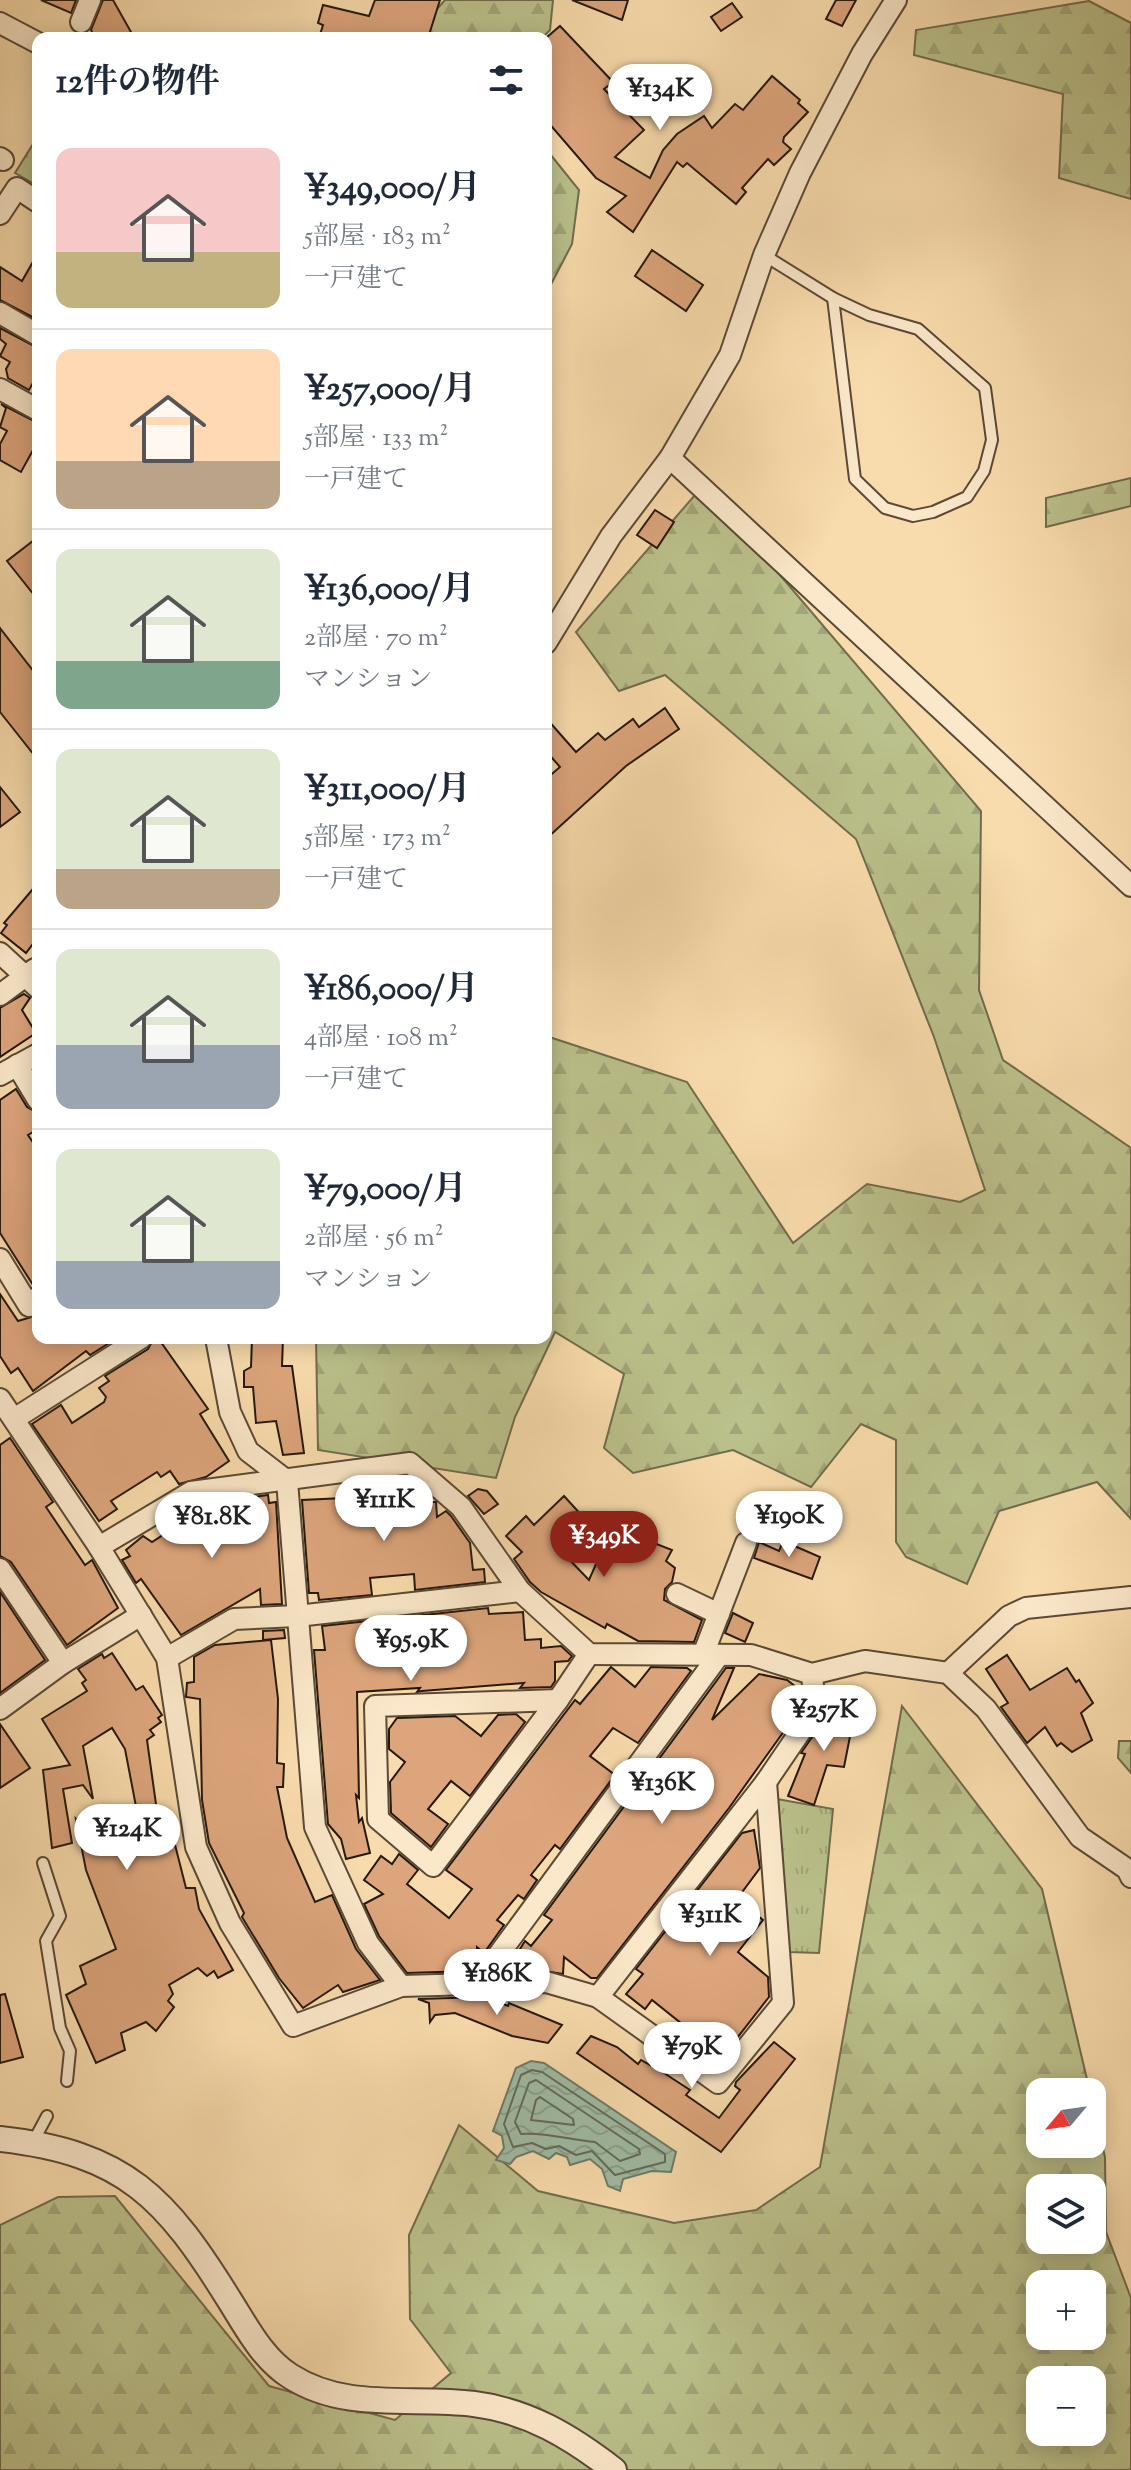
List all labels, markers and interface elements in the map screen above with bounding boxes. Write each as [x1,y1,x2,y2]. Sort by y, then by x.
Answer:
icon: filters [484,58,528,102]
text: 12件の物件 [56,59,219,108]
pin: ¥134K [604,64,716,132]
text: ¥134K [626,71,694,108]
text: ¥349,000/月 [304,165,481,214]
icon: home [120,180,216,276]
text: 5部屋 · 183 m² [304,219,451,256]
text: 一戸建て [304,261,408,298]
text: ¥257,000/月 [304,366,477,415]
icon: home [120,381,216,477]
text: 5部屋 · 133 m² [304,420,448,457]
text: 一戸建て [304,462,408,499]
text: ¥136,000/月 [304,566,475,615]
icon: home [120,581,216,677]
text: 2部屋 · 70 m² [304,620,448,657]
text: マンション [304,662,433,699]
text: ¥311,000/月 [304,766,471,815]
icon: home [120,781,216,877]
text: 5部屋 · 173 m² [304,820,451,857]
text: 一戸建て [304,862,408,899]
text: ¥186,000/月 [304,966,479,1015]
icon: home [120,981,216,1077]
text: 4部屋 · 108 m² [304,1020,458,1057]
text: 一戸建て [304,1062,408,1099]
text: ¥79,000/月 [304,1166,467,1215]
icon: home [120,1181,216,1277]
text: 2部屋 · 56 m² [304,1220,443,1257]
text: マンション [304,1262,433,1299]
pin: ¥111K [328,1475,440,1543]
text: ¥111K [353,1482,415,1519]
pin: ¥190K [733,1491,845,1559]
pin: ¥81.8K [147,1492,277,1560]
text: ¥190K [754,1498,824,1535]
text: ¥81.8K [173,1499,251,1536]
pin: ¥349K [548,1511,660,1579]
text: ¥349K [568,1518,640,1555]
pin: ¥95.9K [346,1615,476,1683]
text: ¥95.9K [373,1622,449,1659]
pin: ¥257K [768,1685,880,1753]
text: ¥257K [789,1692,859,1729]
pin: ¥136K [606,1758,718,1826]
text: ¥136K [628,1765,696,1802]
pin: ¥124K [71,1804,183,1872]
text: ¥124K [92,1811,162,1848]
pin: ¥311K [654,1890,766,1958]
text: ¥311K [678,1897,742,1934]
pin: ¥186K [441,1949,553,2017]
text: ¥186K [462,1956,532,1993]
pin: ¥79K [645,2022,739,2090]
text: ¥79K [662,2029,722,2066]
north arrow [1026,2078,1106,2158]
map controls [1026,2078,1106,2446]
button: layers [1026,2174,1106,2254]
button: + [1026,2270,1106,2350]
button: − [1026,2366,1106,2446]

